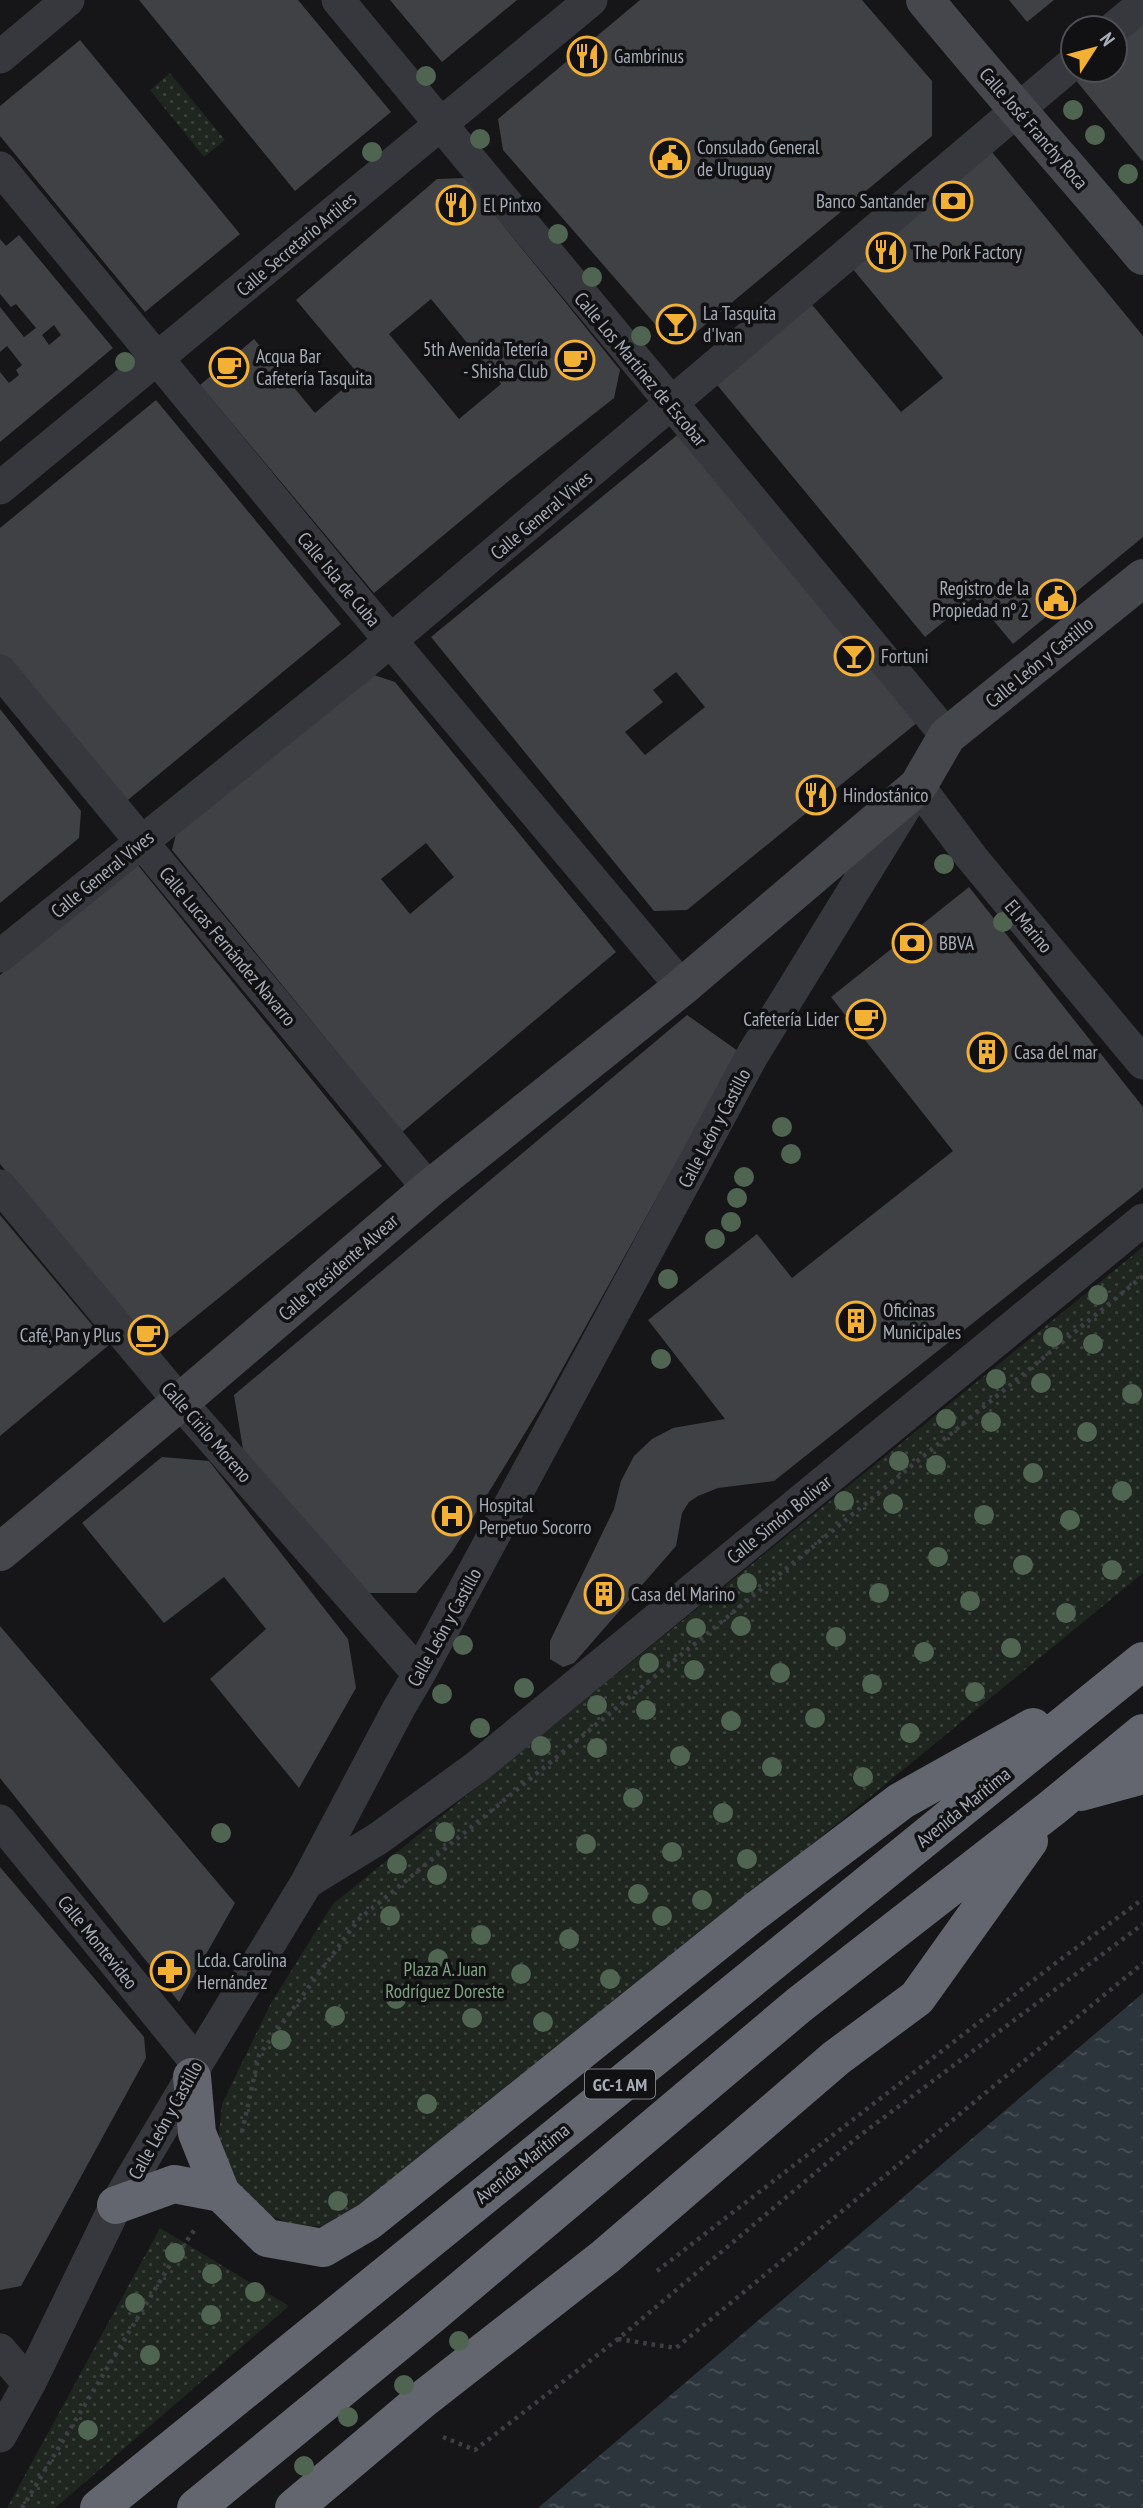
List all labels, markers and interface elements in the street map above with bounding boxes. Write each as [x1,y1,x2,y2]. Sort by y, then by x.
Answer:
north arrow [1059,14,1129,84]
text: N [1095,28,1120,50]
restaurant icon: Gambrinus [566,35,608,77]
place label: Gambrinus [614,44,684,68]
street label: Calle José Franchy Roca [975,62,1093,194]
place label: Consulado General de Uruguay [697,135,820,181]
public building icon: Consulado General de Uruguay [649,137,691,179]
bank icon: Banco Santander [932,180,974,222]
restaurant icon: El Pintxo [435,184,477,226]
street label: Calle Secretario Artiles [231,187,361,301]
place label: Banco Santander [816,189,927,213]
place label: El Pintxo [483,193,541,217]
restaurant icon: The Pork Factory [865,231,907,273]
place label: The Pork Factory [913,240,1023,264]
street label: Calle Los Martínez de Escobar [569,287,713,452]
place label: La Tasquita d'Ivan [703,301,776,347]
bar icon: La Tasquita d'Ivan [655,303,697,345]
place label: 5th Avenida Tetería - Shisha Club [423,337,548,383]
cafe icon: 5th Avenida Tetería - Shisha Club [554,339,596,381]
place label: Acqua Bar Cafetería Tasquita [256,344,372,390]
cafe icon: Acqua Bar Cafetería Tasquita [208,346,250,388]
street label: Calle General Vives [485,465,597,565]
street label: Calle Isla de Cuba [292,527,386,631]
place label: Registro de la Propiedad nº 2 [932,576,1029,622]
public building icon: Registro de la Propiedad nº 2 [1035,578,1077,620]
street label: Calle León y Castillo [980,611,1098,713]
bar icon: Fortuni [833,635,875,677]
place label: Fortuni [881,644,929,668]
restaurant icon: Hindostánico [795,774,837,816]
place label: Hindostánico [843,783,928,807]
street label: Calle General Vives [46,825,158,923]
street label: Calle Lucas Fernández Navarro [154,862,302,1030]
street label: El Marino [1000,894,1058,958]
bank icon: BBVA [891,922,933,964]
place label: BBVA [939,931,974,955]
cafe icon: Cafetería Lider [845,998,887,1040]
place label: Cafetería Lider [743,1007,840,1031]
building icon: Casa del mar [966,1031,1008,1073]
place label: Casa del mar [1014,1040,1099,1064]
street label: Calle León y Castillo [673,1064,755,1192]
street label: Calle Presidente Alvear [273,1208,403,1326]
place label: Oficinas Municipales [883,1298,961,1344]
building icon: Oficinas Municipales [835,1300,877,1342]
cafe icon: Café, Pan y Plus [127,1314,169,1356]
place label: Café, Pan y Plus [20,1323,121,1347]
street label: Calle Cirilo Moreno [157,1377,257,1487]
street label: Calle Simón Bolivar [722,1469,837,1569]
place label: Hospital Perpetuo Socorro [479,1493,592,1539]
hospital icon: Hospital Perpetuo Socorro [431,1495,473,1537]
street label: Calle León y Castillo [402,1564,486,1690]
building icon: Casa del Marino [583,1573,625,1615]
place label: Casa del Marino [631,1582,735,1606]
street label: Avenida Marítima [911,1762,1015,1852]
street label: Calle Montevideo [53,1890,143,1994]
place label: Lcda. Carolina Hernández [197,1948,287,1994]
pharmacy icon: Lcda. Carolina Hernández [149,1950,191,1992]
park label: Plaza A. Juan Rodríguez Doreste [385,1957,505,2003]
street label: Calle León y Castillo [123,2057,207,2183]
road number: GC-1 AM [585,2070,655,2098]
street label: Avenida Marítima [470,2118,574,2208]

